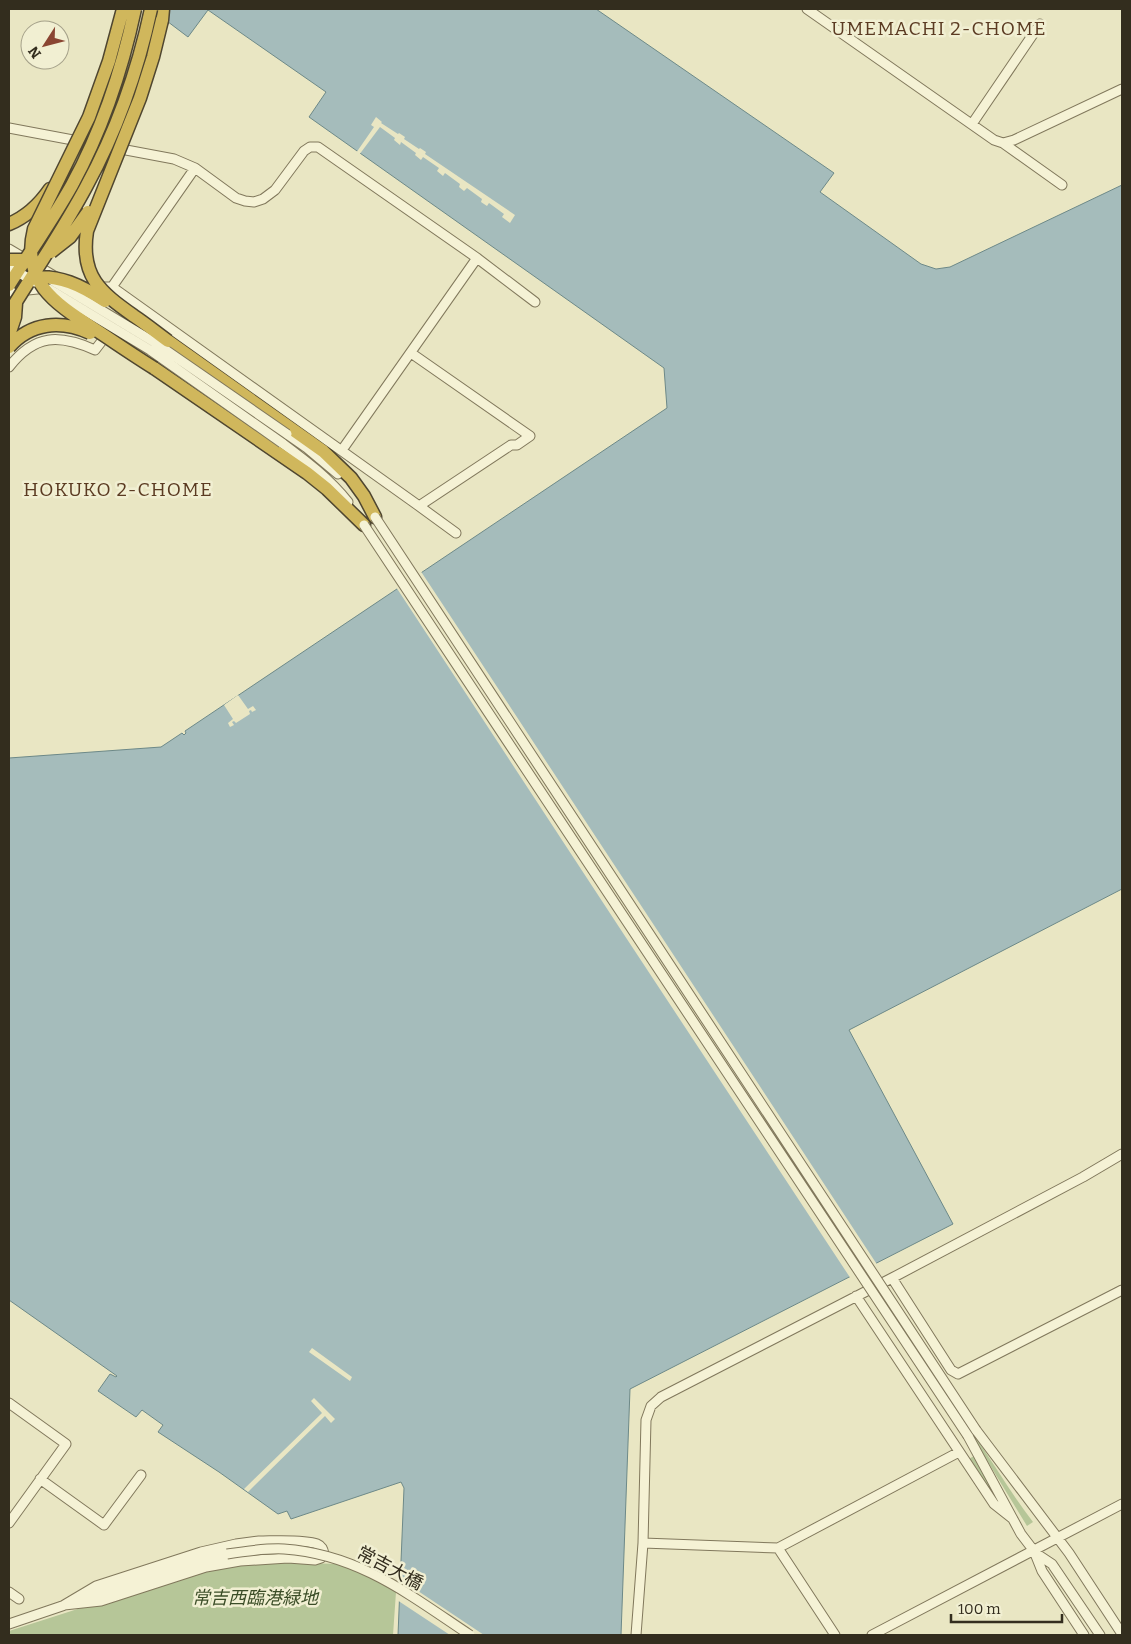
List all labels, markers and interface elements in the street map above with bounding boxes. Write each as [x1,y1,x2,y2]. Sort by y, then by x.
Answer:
district label: UMEMACHI 2-CHOME [831,17,1047,40]
north arrow [20,20,70,70]
text: N [25,43,45,62]
district label: HOKUKO 2-CHOME [23,478,213,501]
street label: 常吉大橋 [353,1541,427,1595]
park label: 常吉西臨港緑地 [192,1587,320,1609]
scale bar [951,1592,1062,1624]
text: 100 m [958,1600,1001,1618]

